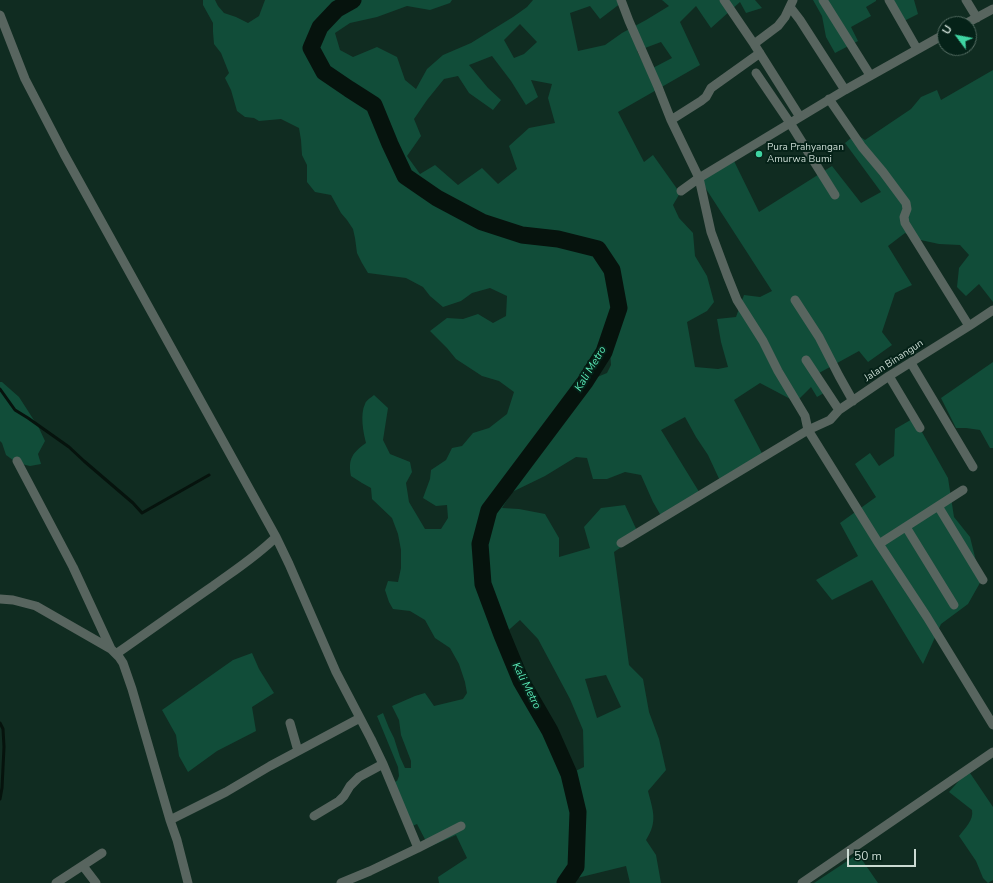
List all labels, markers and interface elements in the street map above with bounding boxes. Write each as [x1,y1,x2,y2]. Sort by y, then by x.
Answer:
north arrow [937,16,977,56]
text: U [939,22,956,37]
place label: Pura Prahyangan Amurwa Bumi [767,142,844,166]
marker: Pura Prahyangan Amurwa Bumi [754,149,764,159]
street label: Jalan Binangun [862,337,926,385]
water label: Kali Metro [572,344,610,394]
water label: Kali Metro [509,661,543,711]
scale bar [849,841,918,867]
text: 50 m [854,848,882,864]

